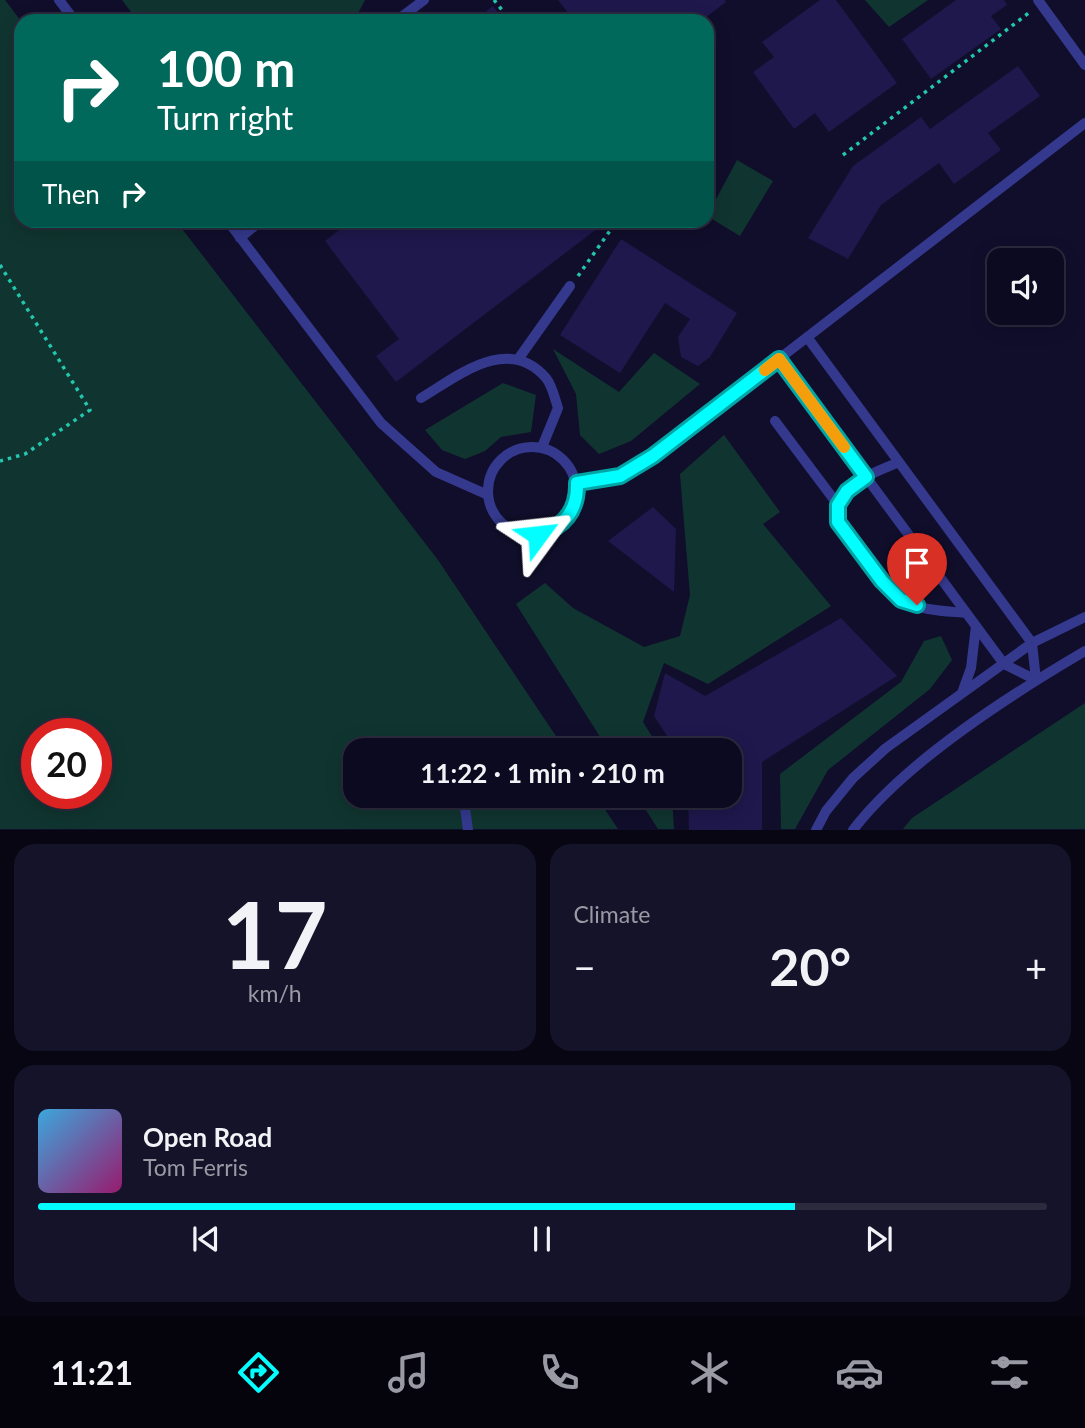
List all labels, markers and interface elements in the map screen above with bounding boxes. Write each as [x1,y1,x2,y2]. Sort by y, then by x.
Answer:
text: 100 m [157,39,295,97]
icon: right [42,42,133,133]
text: Turn right [157,98,293,137]
icon: right [114,175,152,213]
text: Then [42,178,100,210]
map controls [987,248,1064,325]
button: sound [987,248,1064,325]
position arrow [501,498,575,572]
pin [887,533,947,605]
icon: arrive [898,544,936,582]
speed limit sign: 20 [21,718,112,809]
text: 11:22 · 1 min · 210 m [420,757,665,789]
text: 17 [222,879,328,988]
text: Climate [574,900,650,928]
text: 20° [769,935,851,997]
text: − [574,944,596,990]
text: + [1025,944,1047,990]
text: km/h [248,979,302,1007]
text: Open Road [143,1121,272,1153]
text: Tom Ferris [143,1153,248,1181]
icon: previous [187,1220,225,1258]
icon: pause [523,1220,561,1258]
icon: next [860,1220,898,1258]
icon: directions [234,1348,283,1397]
icon: music [384,1348,433,1397]
icon: phone [535,1348,584,1397]
icon: climate [685,1348,734,1397]
icon: car [835,1348,884,1397]
icon: filters [985,1348,1034,1397]
text: 11:21 [51,1353,133,1392]

